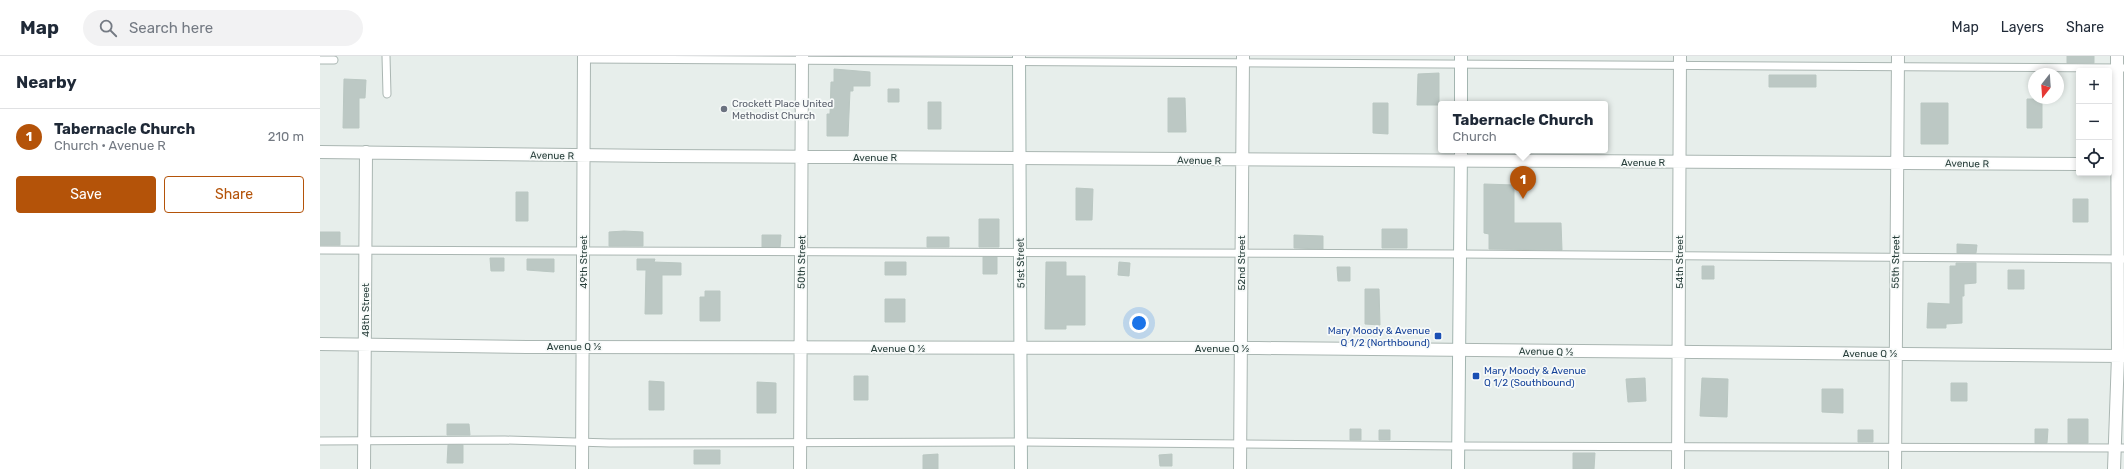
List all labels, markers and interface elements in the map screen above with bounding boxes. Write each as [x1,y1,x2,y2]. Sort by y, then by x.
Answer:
search box [83,10,363,46]
text: Map [20,16,59,39]
icon: search [97,17,119,39]
text: Search here [129,19,213,37]
text: Map [1952,19,1979,36]
text: Layers [2001,19,2044,36]
text: Share [2066,19,2104,36]
north arrow [2028,68,2064,104]
map controls [2076,68,2112,176]
button: + [2076,68,2112,104]
text: Nearby [16,72,77,92]
place label: Crockett Place United Methodist Church [732,98,833,122]
popup [1438,101,1608,153]
marker: Crockett Place United Methodist Church [719,104,729,114]
button: − [2076,104,2112,140]
text: Tabernacle Church [1452,111,1594,129]
text: Tabernacle Church [54,120,195,138]
text: 1 [26,129,32,144]
text: 210 m [268,129,304,144]
text: Church [1452,129,1497,144]
text: Church · Avenue R [54,138,166,153]
button: locate [2076,140,2112,176]
street label: Avenue R [530,150,575,162]
street label: Avenue R [853,152,897,164]
street label: Avenue R [1177,155,1222,167]
street label: Avenue R [1621,157,1665,169]
street label: Avenue R [1945,158,1990,170]
pin: 1 [1510,166,1536,199]
button: Save [16,176,156,213]
button: Share [164,176,304,213]
street label: 49th Street [578,235,590,289]
street label: 50th Street [796,235,808,289]
street label: 52nd Street [1236,235,1248,291]
street label: 54th Street [1674,235,1686,289]
street label: 55th Street [1890,235,1902,289]
street label: 51st Street [1015,238,1027,288]
street label: 48th Street [360,283,372,337]
your location [1129,313,1149,333]
place label: Mary Moody & Avenue Q 1/2 (Northbound) [1328,325,1430,349]
marker: Mary Moody & Avenue Q 1/2 (Northbound) [1433,331,1443,341]
street label: Avenue Q ½ [547,341,601,353]
street label: Avenue Q ½ [871,343,925,355]
street label: Avenue Q ½ [1195,343,1249,355]
street label: Avenue Q ½ [1519,346,1574,358]
street label: Avenue Q ½ [1843,348,1897,360]
place label: Mary Moody & Avenue Q 1/2 (Southbound) [1484,365,1587,389]
marker: Mary Moody & Avenue Q 1/2 (Southbound) [1471,371,1481,381]

